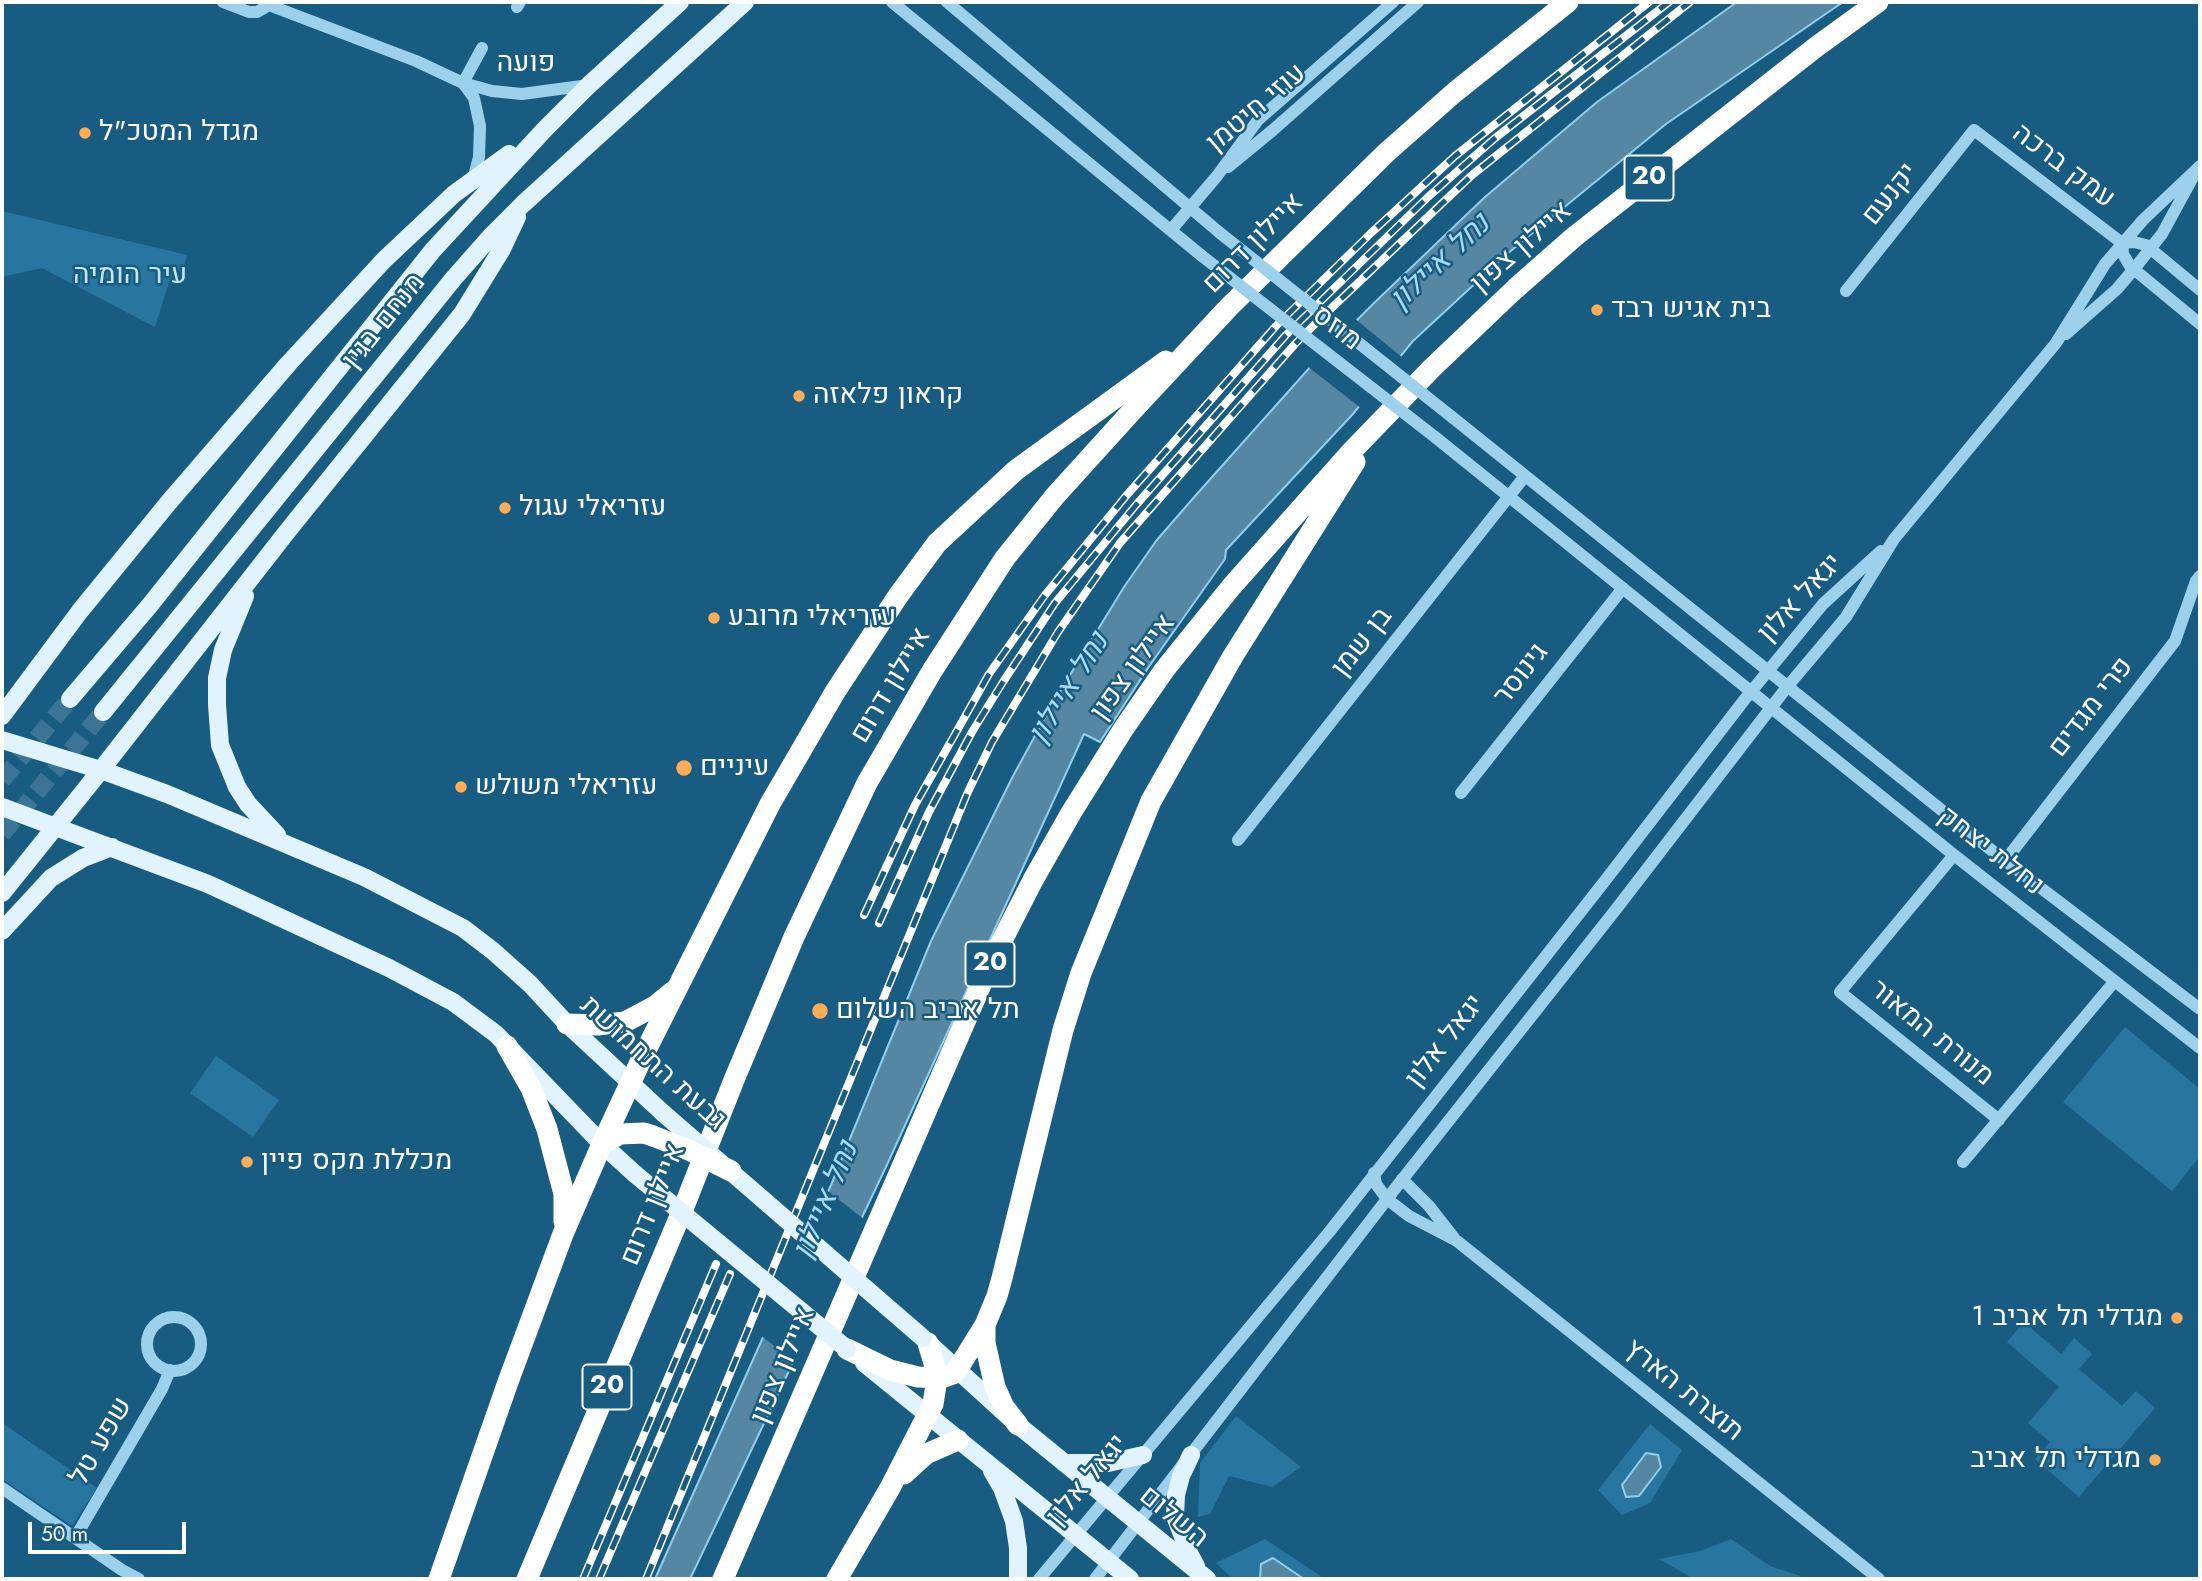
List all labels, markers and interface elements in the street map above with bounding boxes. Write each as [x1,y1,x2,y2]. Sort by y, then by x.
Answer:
street label: פועה [497,47,555,81]
street label: עוזי חיטמן [1200,58,1314,160]
place label: מגדל המטכ"ל [99,116,259,150]
street label: עמק ברכה [2005,118,2121,216]
marker: מגדל המטכ"ל [77,125,93,141]
road number: 20 [1624,155,1674,200]
street label: יקנעם [1856,157,1926,233]
street label: איילון דרום [1197,187,1311,301]
street label: איילון צפון [1465,195,1579,301]
water label: נחל איילון [1383,208,1499,318]
park label: עיר הומיה [73,259,187,293]
street label: מנחם בגין [336,267,434,377]
place label: בית אגיש רבד [1611,293,1771,327]
street label: מוזס [1304,299,1368,359]
marker: בית אגיש רבד [1589,302,1605,318]
place label: קראון פלאזה [813,379,963,413]
marker: קראון פלאזה [791,388,807,404]
place label: עזריאלי עגול [519,491,666,525]
marker: עזריאלי עגול [497,500,513,516]
street label: יגאל אלון [1752,548,1850,650]
place label: עזריאלי מרובע [728,601,896,635]
street label: בן שמן [1325,601,1401,685]
street label: איילון צפון [1084,608,1184,728]
marker: עזריאלי מרובע [706,610,722,626]
street label: איילון דרום [845,622,939,750]
water label: נחל איילון [1022,627,1118,751]
street label: גינוסר [1487,637,1557,713]
street label: פרי מגדים [2043,651,2141,765]
place label: עיניים [700,751,769,785]
marker: עיניים [674,758,694,778]
place label: עזריאלי משולש [475,770,657,804]
marker: עזריאלי משולש [453,779,469,795]
street label: נחלת יצחק [1930,800,2050,904]
road number: 20 [965,942,1014,987]
street label: מנורת המאור [1862,974,2000,1094]
street label: יגאל אלון [1399,989,1493,1095]
street label: גבעת התחמושת [572,990,732,1138]
place label: תל אביב השלום [836,994,1020,1028]
marker: תל אביב השלום [810,1001,830,1021]
water label: נחל איילון [786,1137,868,1265]
street label: איילון דרום [614,1139,694,1271]
place label: מכללת מקס פיין [261,1145,452,1179]
marker: מכללת מקס פיין [239,1154,255,1170]
place label: מגדלי תל אביב 1 [1971,1301,2163,1335]
street label: איילון צפון [744,1303,824,1429]
marker: מגדלי תל אביב 1 [2169,1310,2185,1326]
street label: תוצרת הארץ [1617,1333,1749,1449]
road number: 20 [582,1364,632,1410]
street label: שפע טל [63,1392,141,1492]
street label: יגאל אלון [1040,1429,1136,1533]
place label: מגדלי תל אביב [1970,1443,2141,1477]
marker: מגדלי תל אביב [2147,1452,2163,1468]
street label: השלום [1132,1480,1214,1556]
scale bar [32,1508,189,1552]
text: 50 m [41,1519,88,1549]

